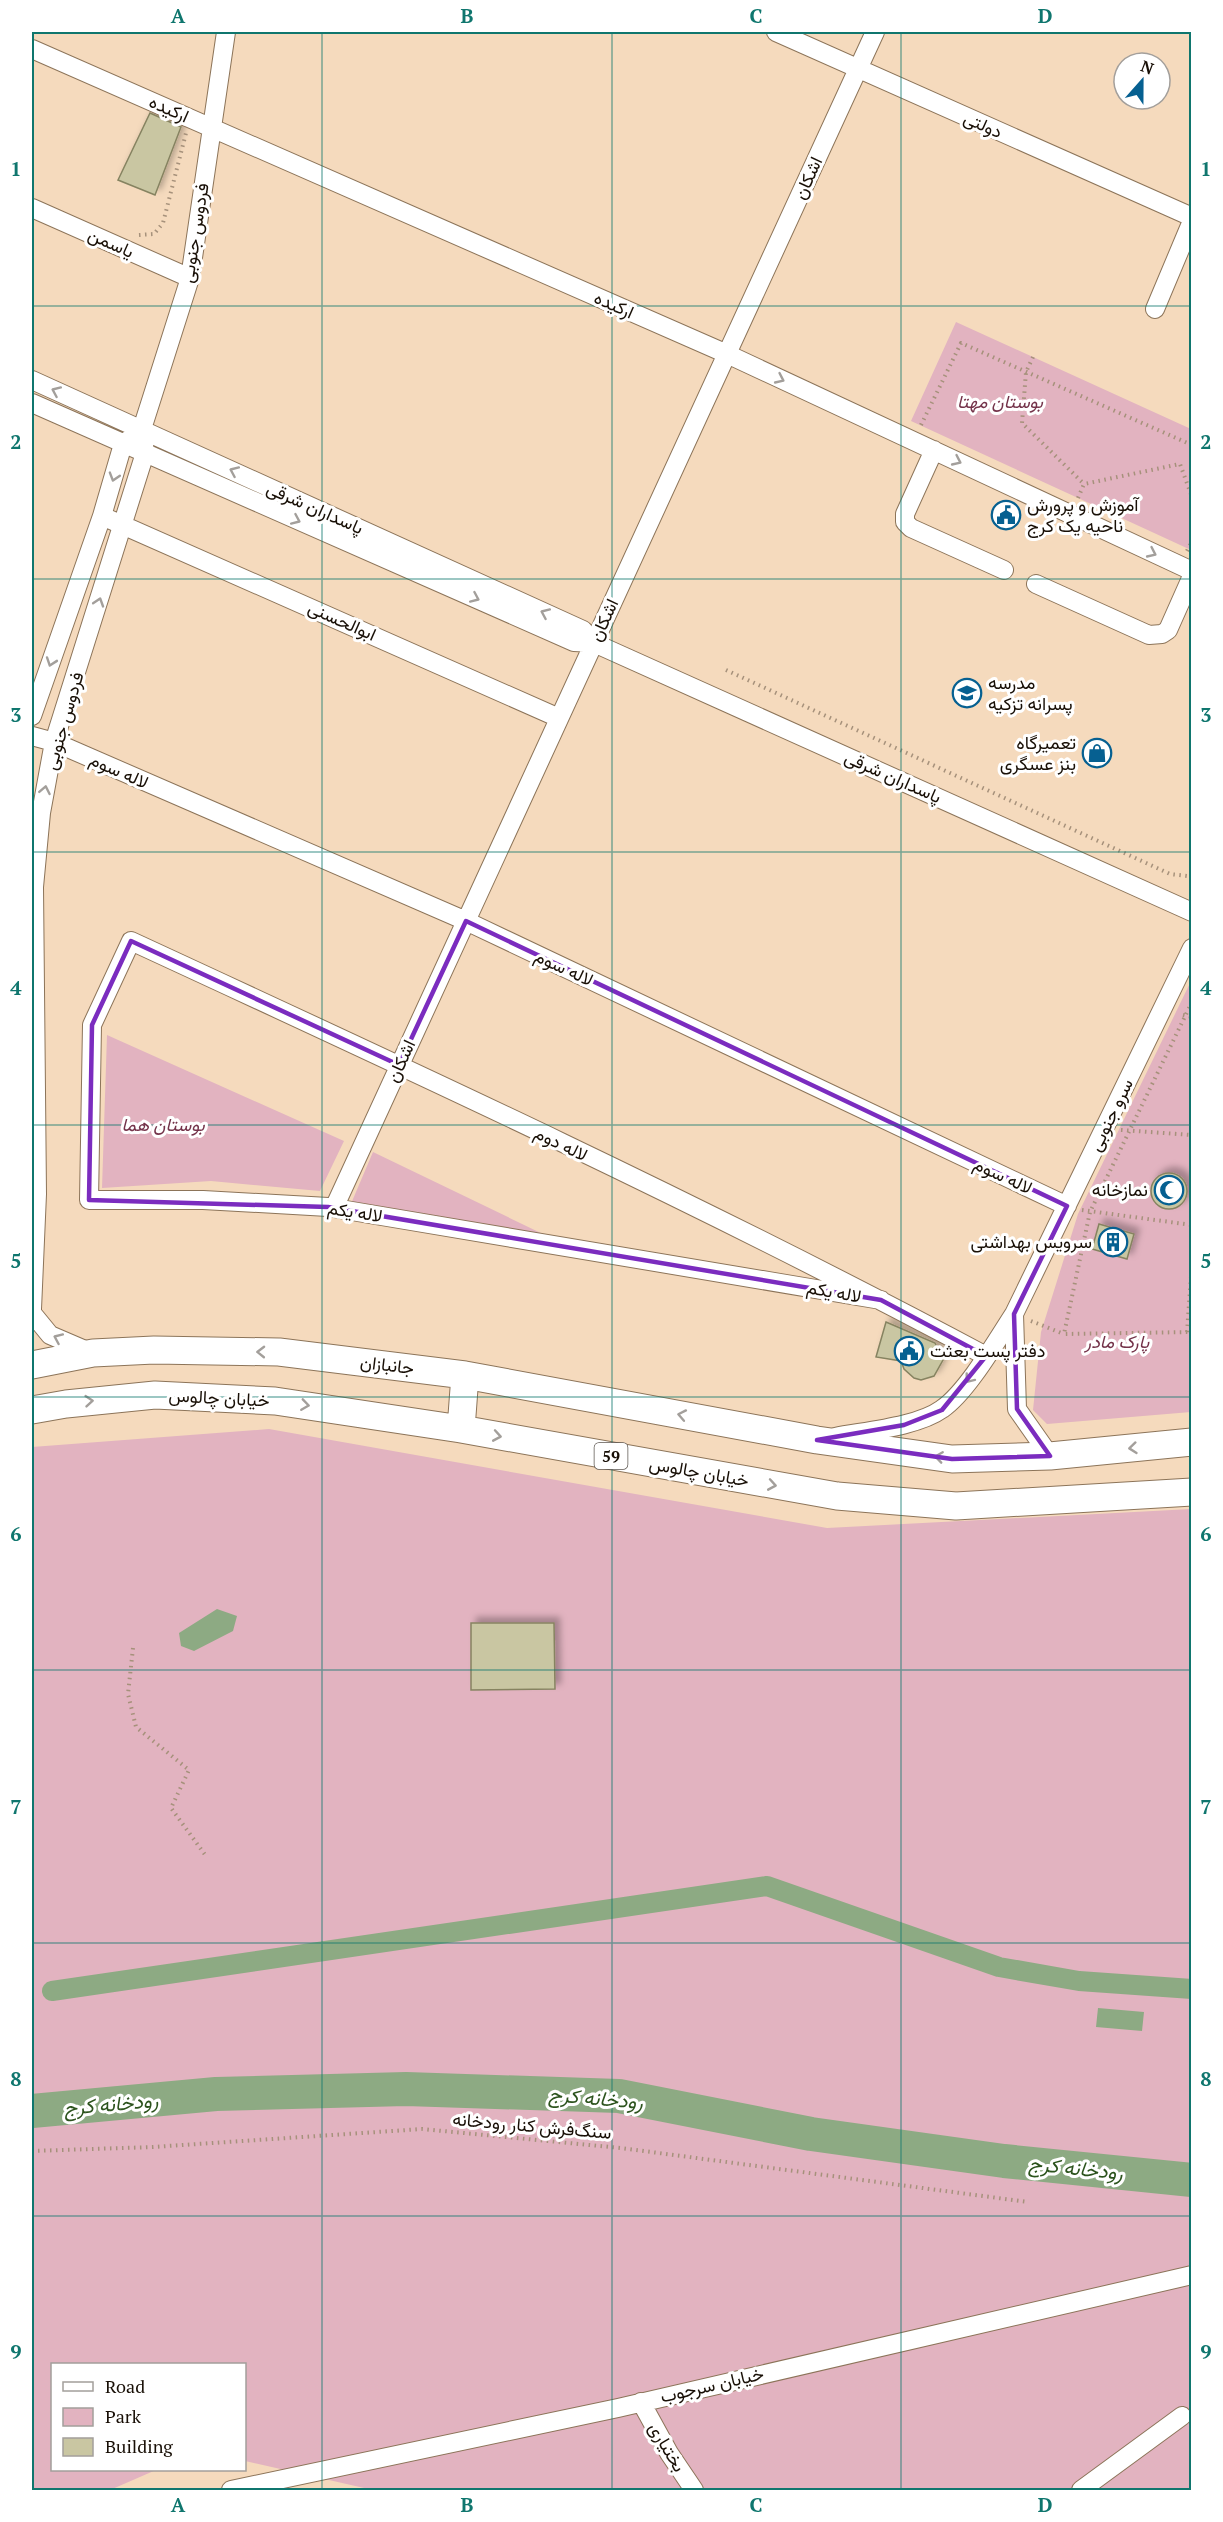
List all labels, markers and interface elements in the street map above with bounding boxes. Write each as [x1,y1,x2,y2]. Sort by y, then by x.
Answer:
text: A [171,2,186,29]
text: B [461,2,474,29]
text: C [749,2,763,29]
text: D [1038,2,1052,29]
north arrow [1112,51,1172,111]
text: N [1138,55,1157,79]
street label: ارکیده [146,89,193,127]
street label: دولتی [960,105,1007,143]
street label: اشکان [787,152,827,203]
text: 1 [10,155,22,182]
text: 1 [1200,155,1212,182]
street label: فردوس جنوبی [174,181,214,285]
street label: یاسمن [85,221,138,263]
street label: ارکیده [591,285,638,323]
one-way arrow [773,371,784,383]
one-way arrow [51,386,62,398]
park label: بوستان مهتا [957,389,1044,413]
text: 2 [10,428,22,455]
text: 2 [1200,428,1212,455]
one-way arrow [950,454,961,466]
one-way arrow [229,466,240,478]
one-way arrow [109,472,121,482]
street label: پاسداران شرقی [263,475,368,540]
place label: آموزش و پرورش ناحیه یک کرج [1027,492,1140,538]
public building icon: آموزش و پرورش ناحیه یک کرج [990,499,1022,531]
one-way arrow [290,512,301,524]
one-way arrow [1146,545,1157,557]
one-way arrow [468,591,479,603]
street label: ابوالحسنی [305,594,380,646]
street label: اشکان [583,594,623,645]
one-way arrow [92,597,104,608]
one-way arrow [540,608,551,620]
one-way arrow [45,656,58,667]
street label: فردوس جنوبی [38,669,88,772]
place label: مدرسه پسرانه تزکیه [988,670,1073,716]
school or university icon: مدرسه پسرانه تزکیه [951,677,983,709]
text: 3 [10,701,22,728]
text: 3 [1200,701,1212,728]
place label: تعمیرگاه بنز عسگری [1000,730,1076,775]
shop icon: تعمیرگاه بنز عسگری [1081,737,1113,769]
street label: پاسداران شرقی [841,744,946,809]
street label: لاله سوم [86,747,153,795]
one-way arrow [38,785,51,795]
street label: لاله سوم [531,943,598,992]
text: 4 [10,974,22,1001]
text: 4 [1200,974,1212,1001]
street label: اشکان [380,1035,420,1086]
street label: سرو جنوبی [1082,1074,1138,1155]
park label: بوستان هما [121,1112,205,1136]
street label: لاله دوم [530,1120,592,1167]
street label: لاله سوم [970,1151,1037,1200]
mosque icon: نمازخانه [1153,1174,1185,1206]
place label: نمازخانه [1092,1177,1148,1201]
street label: لاله یکم [326,1195,384,1228]
building icon: سرویس بهداشتی [1097,1226,1129,1258]
place label: سرویس بهداشتی [971,1229,1092,1253]
text: 5 [10,1247,22,1274]
text: 5 [1200,1247,1212,1274]
street label: لاله یکم [805,1274,864,1309]
park label: پارک مادر [1084,1329,1149,1354]
one-way arrow [54,1334,65,1346]
public building icon: دفتر پست بعثت [893,1335,925,1367]
place label: دفتر پست بعثت [930,1338,1045,1363]
one-way arrow [256,1346,265,1358]
street label: جانبازان [359,1349,415,1379]
one-way arrow [965,1372,976,1383]
street label: خیابان چالوس [168,1382,270,1413]
one-way arrow [85,1395,94,1408]
one-way arrow [300,1399,309,1411]
one-way arrow [677,1409,687,1422]
one-way arrow [492,1429,502,1442]
one-way arrow [1129,1441,1138,1454]
road number: 59 [594,1443,628,1469]
street label: خیابان چالوس [647,1450,751,1493]
one-way arrow [934,1452,944,1464]
one-way arrow [767,1478,776,1490]
text: 6 [10,1520,22,1547]
text: 6 [1200,1520,1212,1547]
text: 7 [10,1793,22,1820]
text: 7 [1200,1793,1212,1820]
text: 8 [10,2065,22,2092]
text: 8 [1200,2065,1212,2092]
water label: رودخانه کرج [548,2080,644,2116]
water label: رودخانه کرج [63,2086,159,2122]
street label: سنگ‌فرش کنار رودخانه [452,2106,613,2144]
water label: رودخانه کرج [1028,2149,1125,2187]
text: 9 [10,2338,22,2365]
text: 9 [1200,2338,1212,2365]
street label: خیابان سرجوب [658,2360,766,2408]
legend [51,2363,246,2471]
text: Road [105,2374,145,2398]
text: Park [105,2404,142,2428]
street label: بختیاری [644,2417,692,2476]
text: Building [105,2434,173,2458]
text: A [171,2491,186,2518]
text: B [461,2491,474,2518]
text: C [749,2491,763,2518]
text: D [1038,2491,1052,2518]

